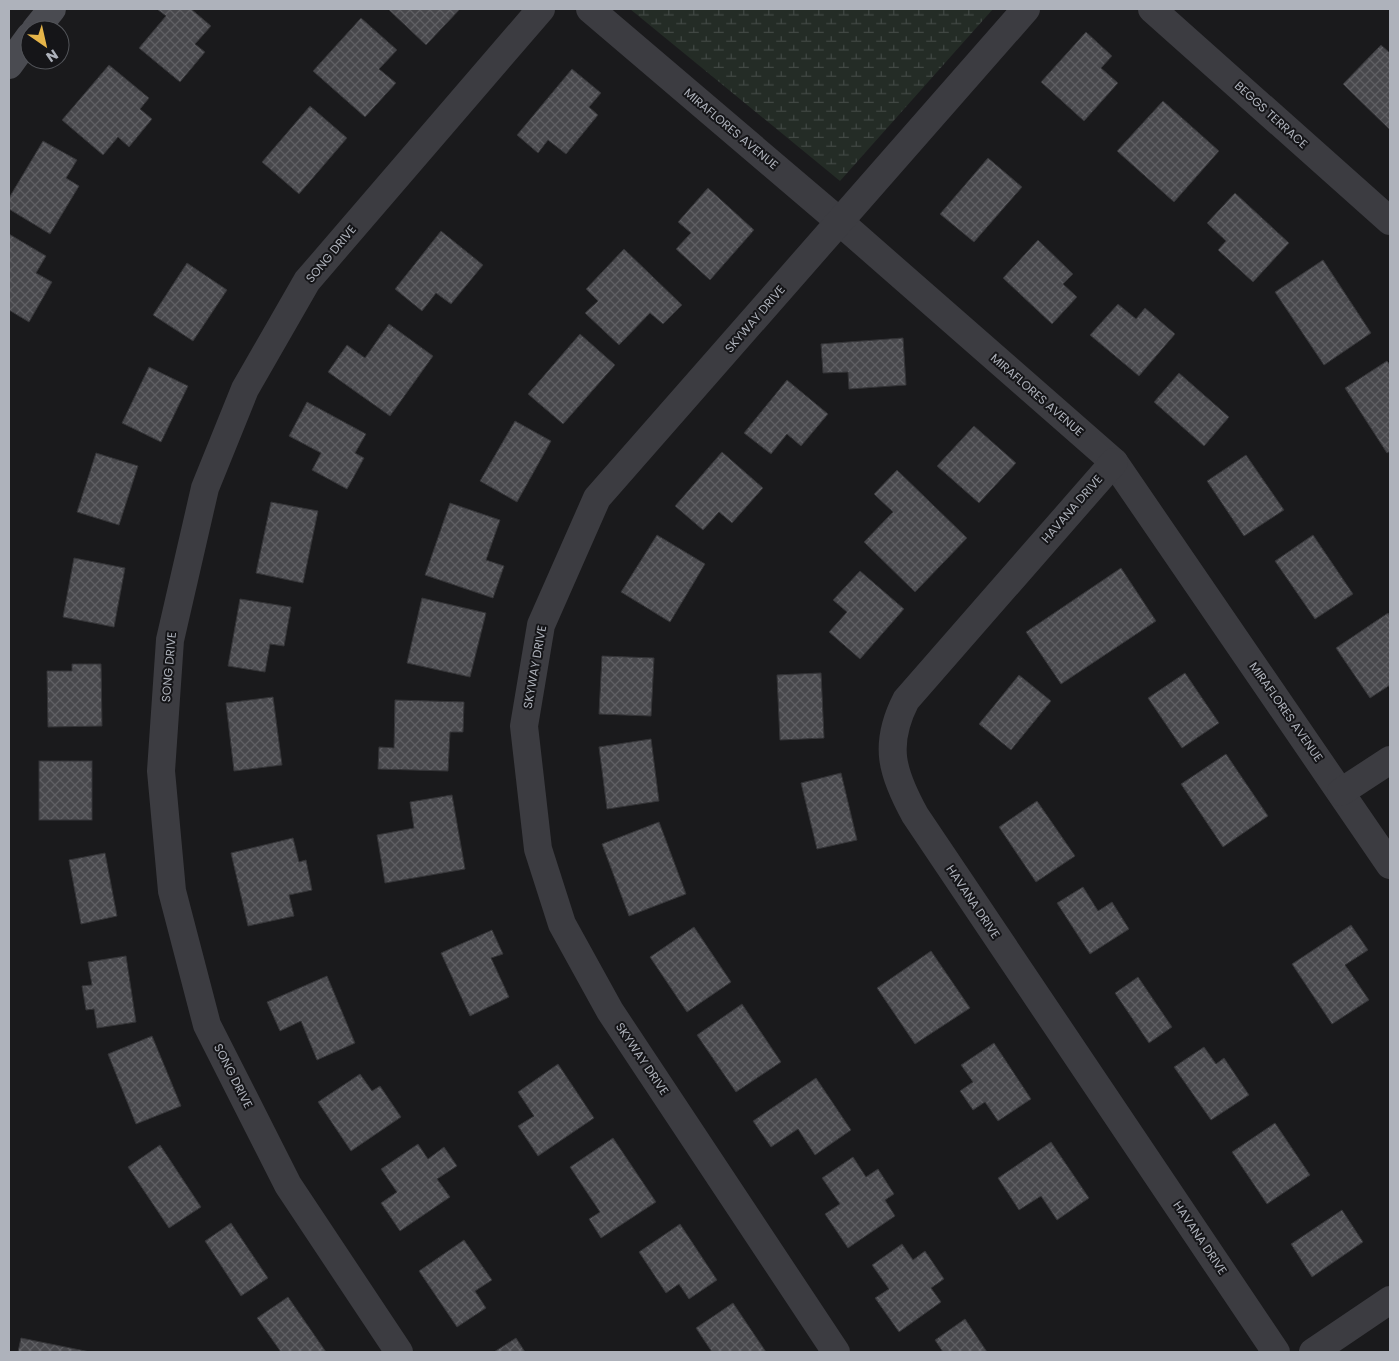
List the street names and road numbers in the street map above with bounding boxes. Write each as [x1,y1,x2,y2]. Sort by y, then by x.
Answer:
street label: BEGGS TERRACE [1231,77,1312,152]
street label: MIRAFLORES AVENUE [681,84,782,173]
street label: SONG DRIVE [301,221,360,286]
street label: SKYWAY DRIVE [721,281,789,356]
street label: MIRAFLORES AVENUE [987,349,1087,440]
street label: HAVANA DRIVE [1037,471,1106,546]
street label: SKYWAY DRIVE [519,624,550,710]
street label: SONG DRIVE [157,631,180,703]
street label: MIRAFLORES AVENUE [1246,658,1327,765]
street label: HAVANA DRIVE [943,862,1004,942]
street label: SKYWAY DRIVE [612,1019,673,1098]
street label: SONG DRIVE [210,1041,257,1111]
street label: HAVANA DRIVE [1170,1198,1231,1278]

